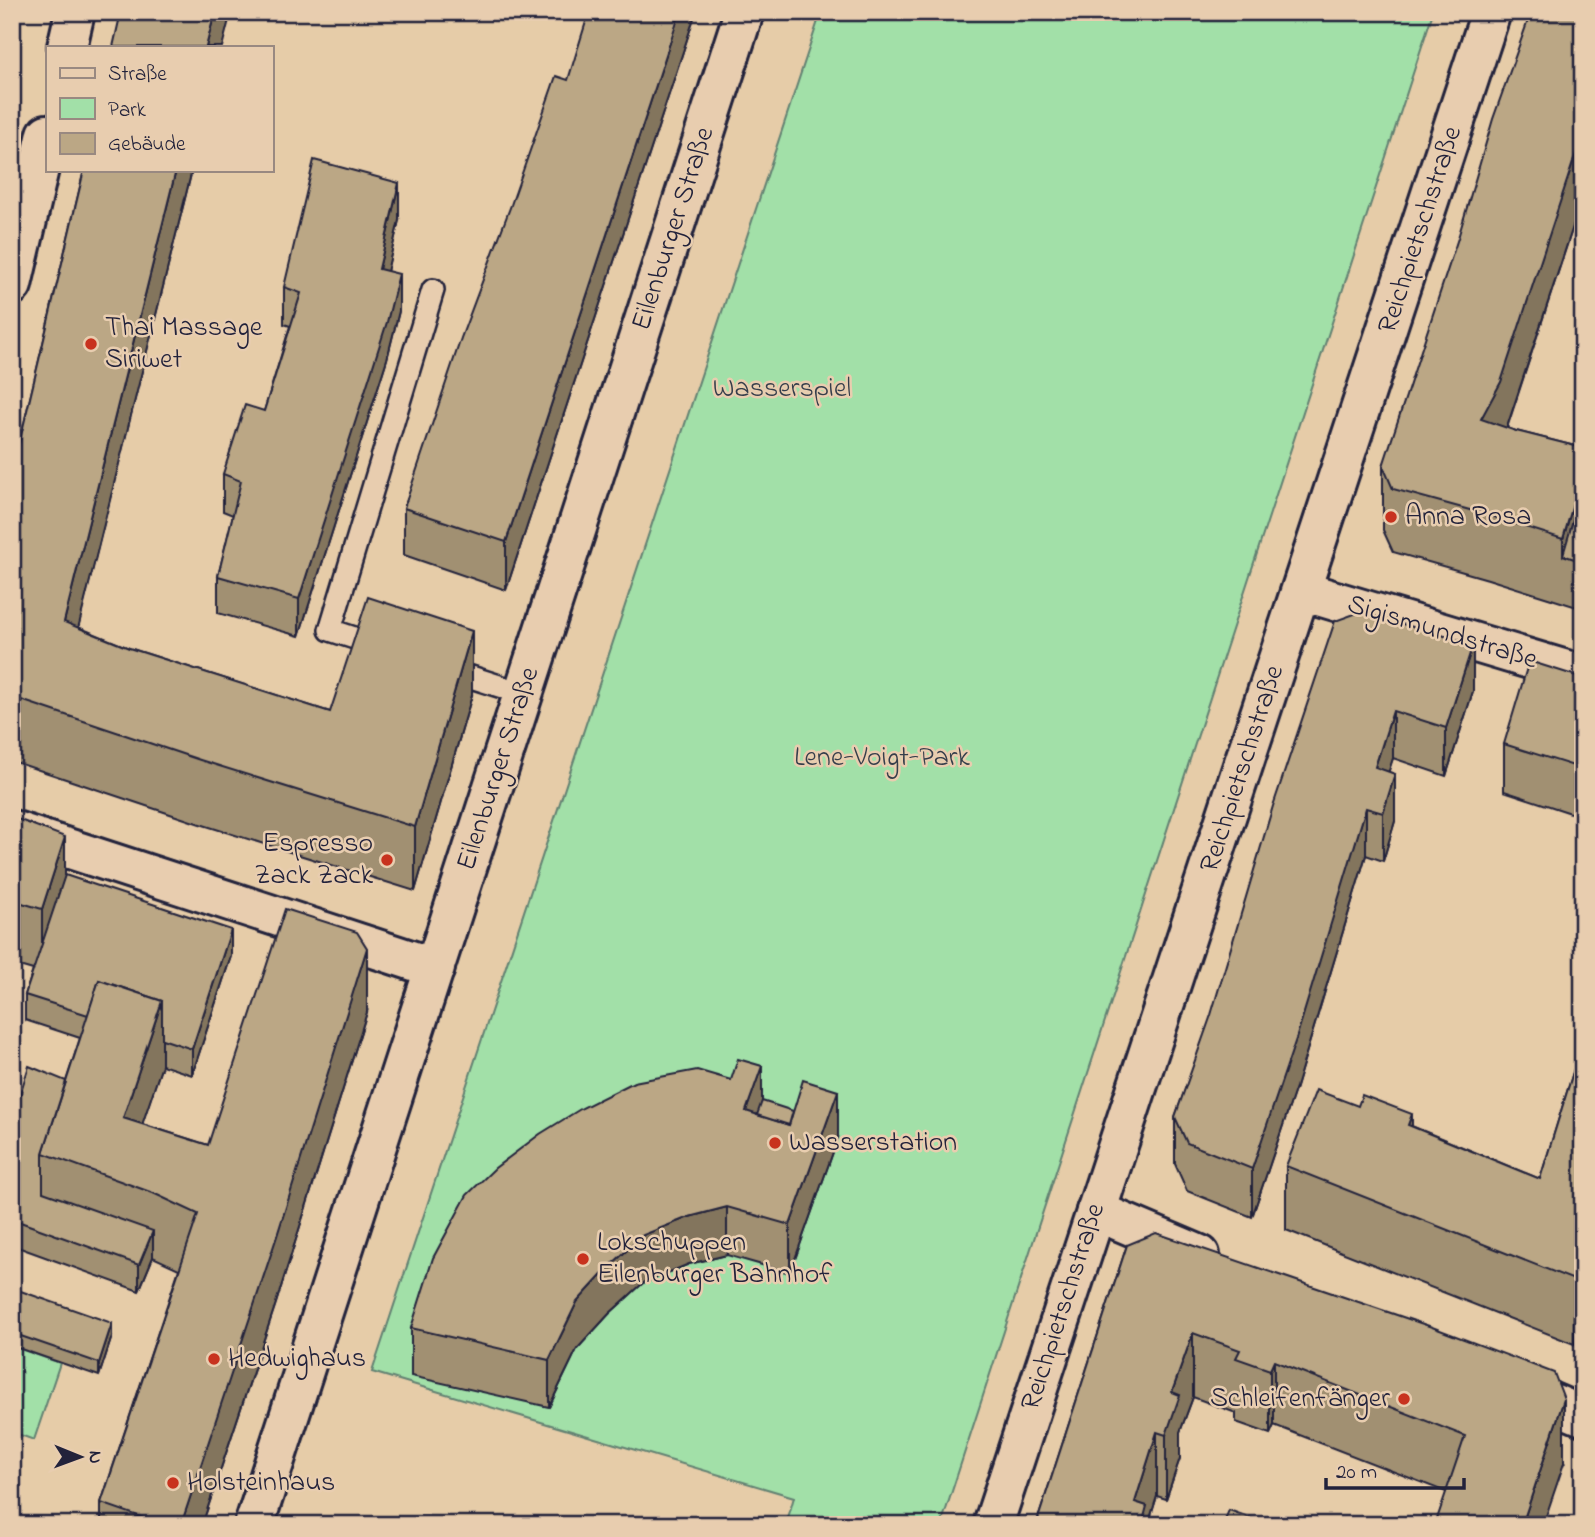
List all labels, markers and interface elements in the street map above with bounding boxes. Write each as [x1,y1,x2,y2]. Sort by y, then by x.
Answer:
legend [46,46,273,172]
text: Straße [108,60,167,90]
text: Park [108,96,147,126]
street label: Reichpietschstraße [1368,121,1474,339]
street label: Eilenburger Straße [622,122,726,336]
text: Gebäude [108,130,186,160]
place label: Thai Massage Siriwet [105,308,263,381]
marker: Thai Massage Siriwet [83,336,99,352]
park label: Wasserspiel [713,369,851,410]
place label: Anna Rosa [1405,497,1531,538]
marker: Anna Rosa [1383,509,1399,525]
street label: Sigismundstraße [1342,585,1543,681]
street label: Reichpietschstraße [1190,660,1296,878]
street label: Eilenburger Straße [447,662,551,876]
park label: Lene-Voigt-Park [794,738,971,779]
place label: Espresso Zack Zack [255,824,374,897]
marker: Espresso Zack Zack [379,852,395,868]
place label: Wasserstation [789,1123,957,1164]
marker: Wasserstation [767,1135,783,1151]
street label: Reichpietschstraße [1011,1198,1117,1416]
place label: Lokschuppen Eilenburger Bahnhof [597,1223,832,1296]
marker: Lokschuppen Eilenburger Bahnhof [575,1251,591,1267]
place label: Hedwighaus [228,1339,366,1380]
marker: Hedwighaus [206,1351,222,1367]
place label: Schleifenfänger [1210,1379,1390,1420]
marker: Schleifenfänger [1396,1391,1412,1407]
north arrow [46,1422,116,1492]
scale bar [1326,1446,1464,1490]
text: N [81,1451,108,1464]
text: 20 m [1336,1458,1377,1488]
place label: Holsteinhaus [187,1463,335,1504]
marker: Holsteinhaus [165,1475,181,1491]

